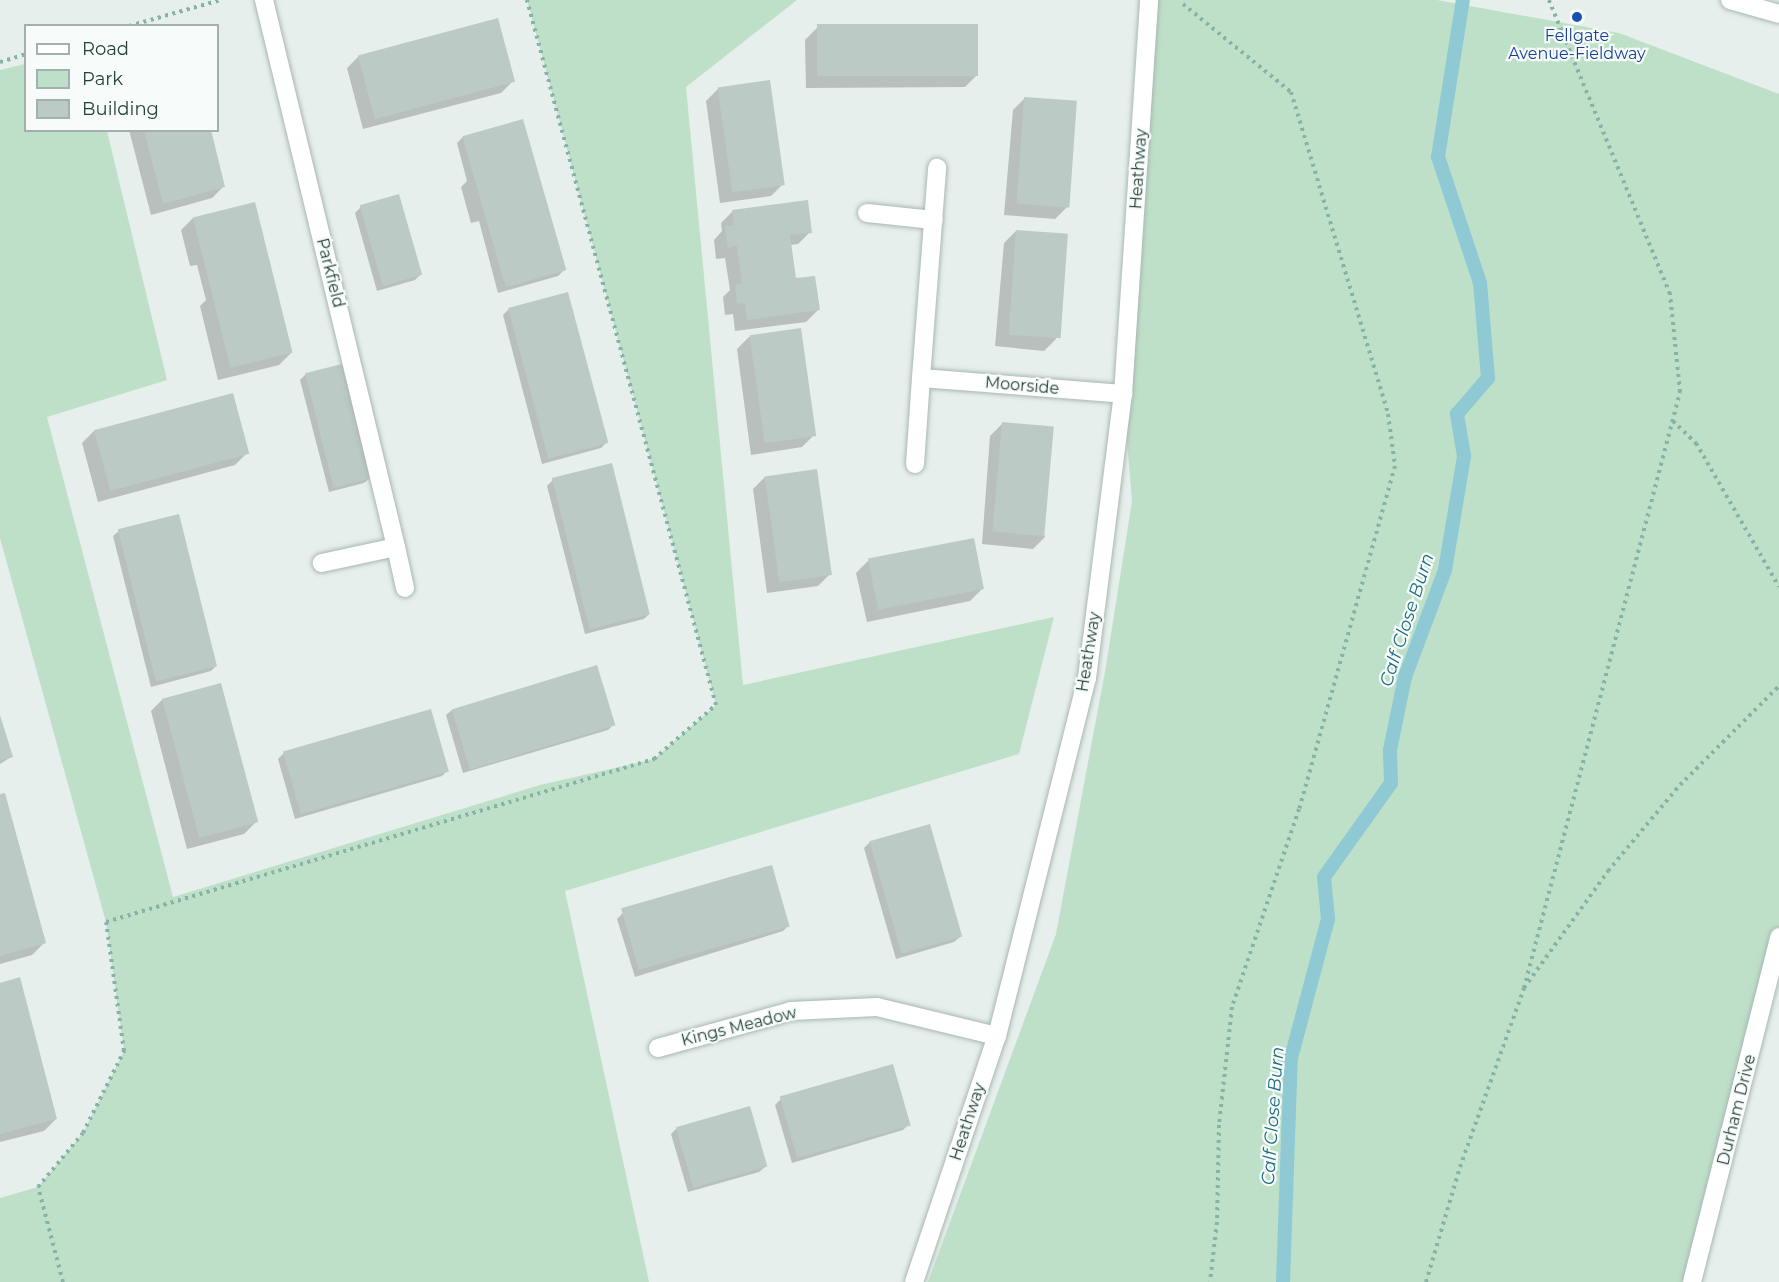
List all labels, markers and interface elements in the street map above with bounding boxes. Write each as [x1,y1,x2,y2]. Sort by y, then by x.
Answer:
marker: Fellgate Avenue-Fieldway [1570,10,1584,24]
legend [24,24,219,132]
place label: Fellgate Avenue-Fieldway [1508,26,1646,64]
text: Road [82,38,129,60]
text: Park [82,68,123,90]
text: Building [82,98,159,120]
street label: Heathway [1127,128,1151,210]
street label: Parkfield [312,236,348,310]
street label: Moorside [984,373,1060,399]
water label: Calf Close Burn [1375,551,1439,689]
street label: Heathway [1073,611,1105,693]
street label: Kings Meadow [679,1003,799,1051]
water label: Calf Close Burn [1257,1046,1289,1186]
street label: Durham Drive [1714,1053,1760,1167]
street label: Heathway [946,1081,990,1163]

